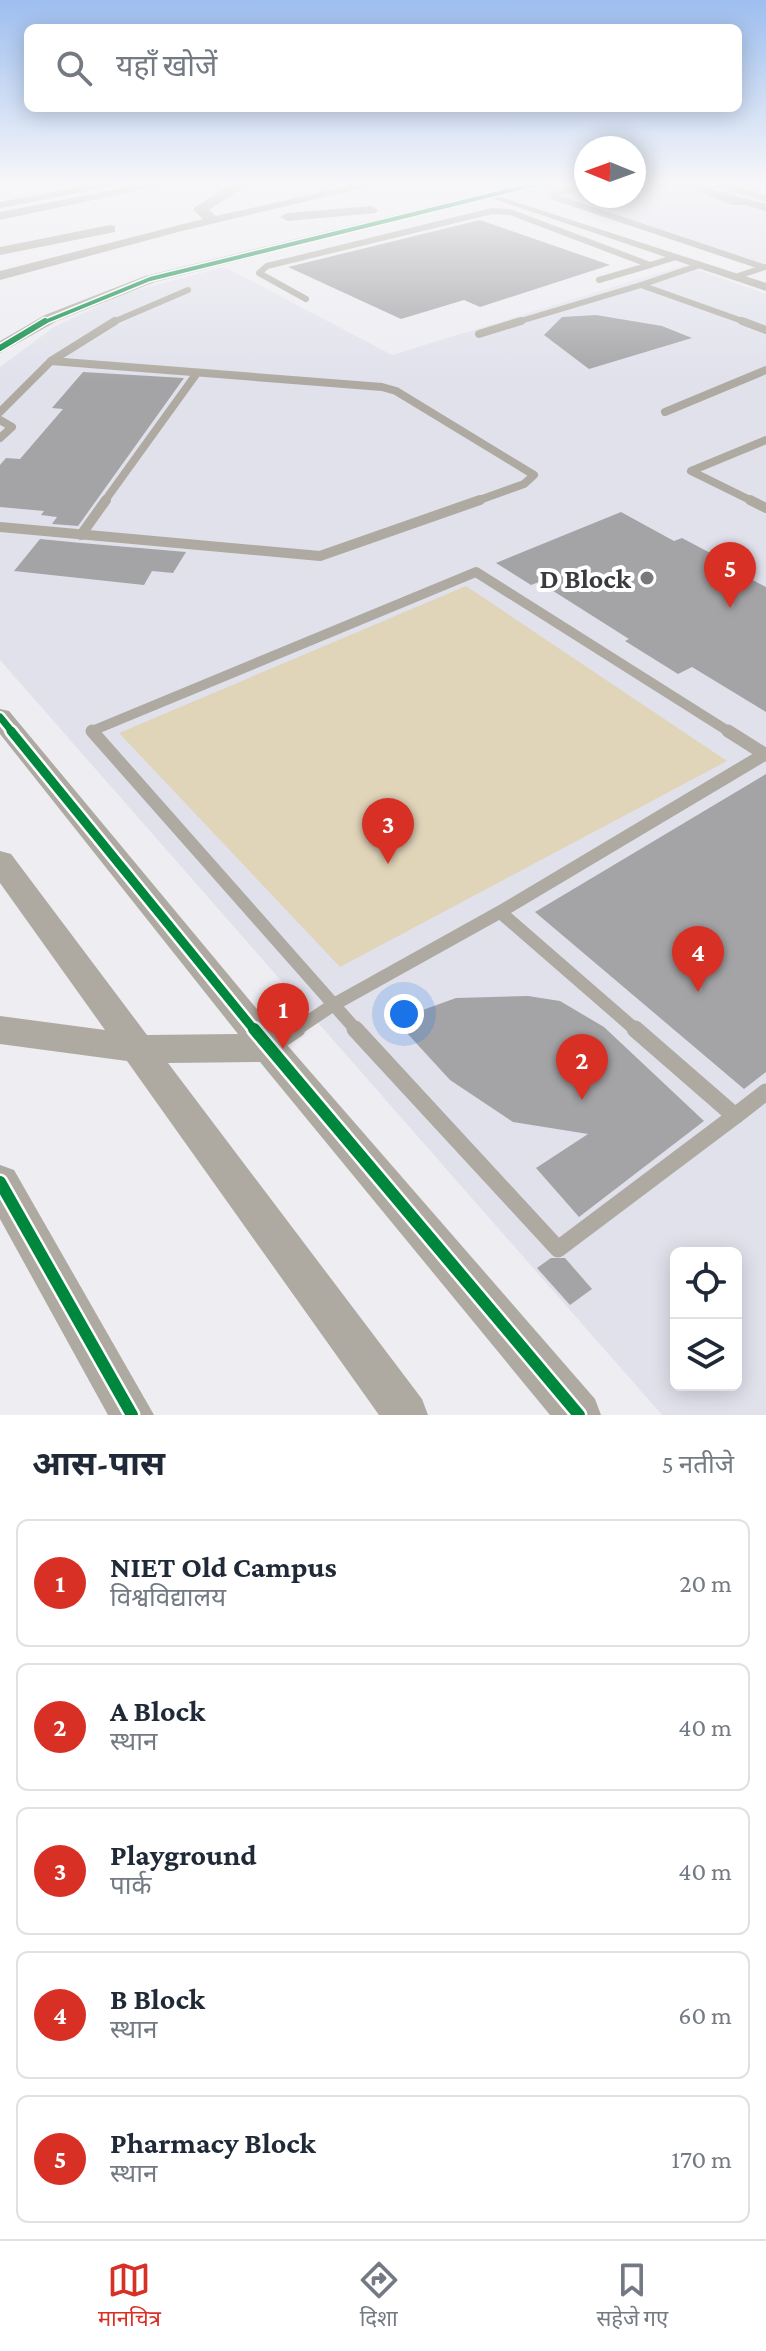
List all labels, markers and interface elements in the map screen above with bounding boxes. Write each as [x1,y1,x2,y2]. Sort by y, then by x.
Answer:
search box [24,24,742,112]
icon: search [52,46,96,90]
text: यहाँ खोजें [116,49,217,82]
north arrow [574,136,646,208]
pin: 5 [704,542,756,608]
place label: D Block [539,563,632,594]
marker: D Block [638,569,656,587]
pin: 3 [362,798,414,864]
pin: 4 [672,926,724,992]
pin: 1 [257,983,309,1049]
your location [384,994,424,1034]
pin: 2 [556,1034,608,1100]
map controls [670,1247,742,1391]
button: locate [670,1247,742,1319]
button: layers [670,1319,742,1391]
text: आस-पास [32,1445,165,1482]
text: 5 नतीजे [662,1450,734,1479]
text: NIET Old Campus [110,1550,337,1583]
text: 1 [55,1569,65,1598]
text: 20 m [679,1569,732,1598]
text: विश्वविद्यालय [110,1583,226,1612]
text: A Block [110,1694,205,1727]
text: 2 [53,1713,67,1742]
text: 40 m [678,1713,732,1742]
text: स्थान [110,1727,157,1756]
text: Playground [110,1838,257,1871]
text: 3 [54,1857,66,1886]
text: 40 m [678,1857,732,1886]
text: पार्क [110,1871,151,1900]
text: B Block [110,1982,205,2015]
text: 4 [53,2001,67,2030]
text: 60 m [678,2001,732,2030]
text: स्थान [110,2015,157,2044]
text: Pharmacy Block [110,2126,316,2159]
text: 5 [54,2145,66,2174]
text: 170 m [671,2145,732,2174]
text: स्थान [110,2159,157,2188]
tab: मानचित्र [98,2258,161,2335]
tab: दिशा [357,2258,401,2335]
tab: सहेजे गए [597,2258,668,2335]

